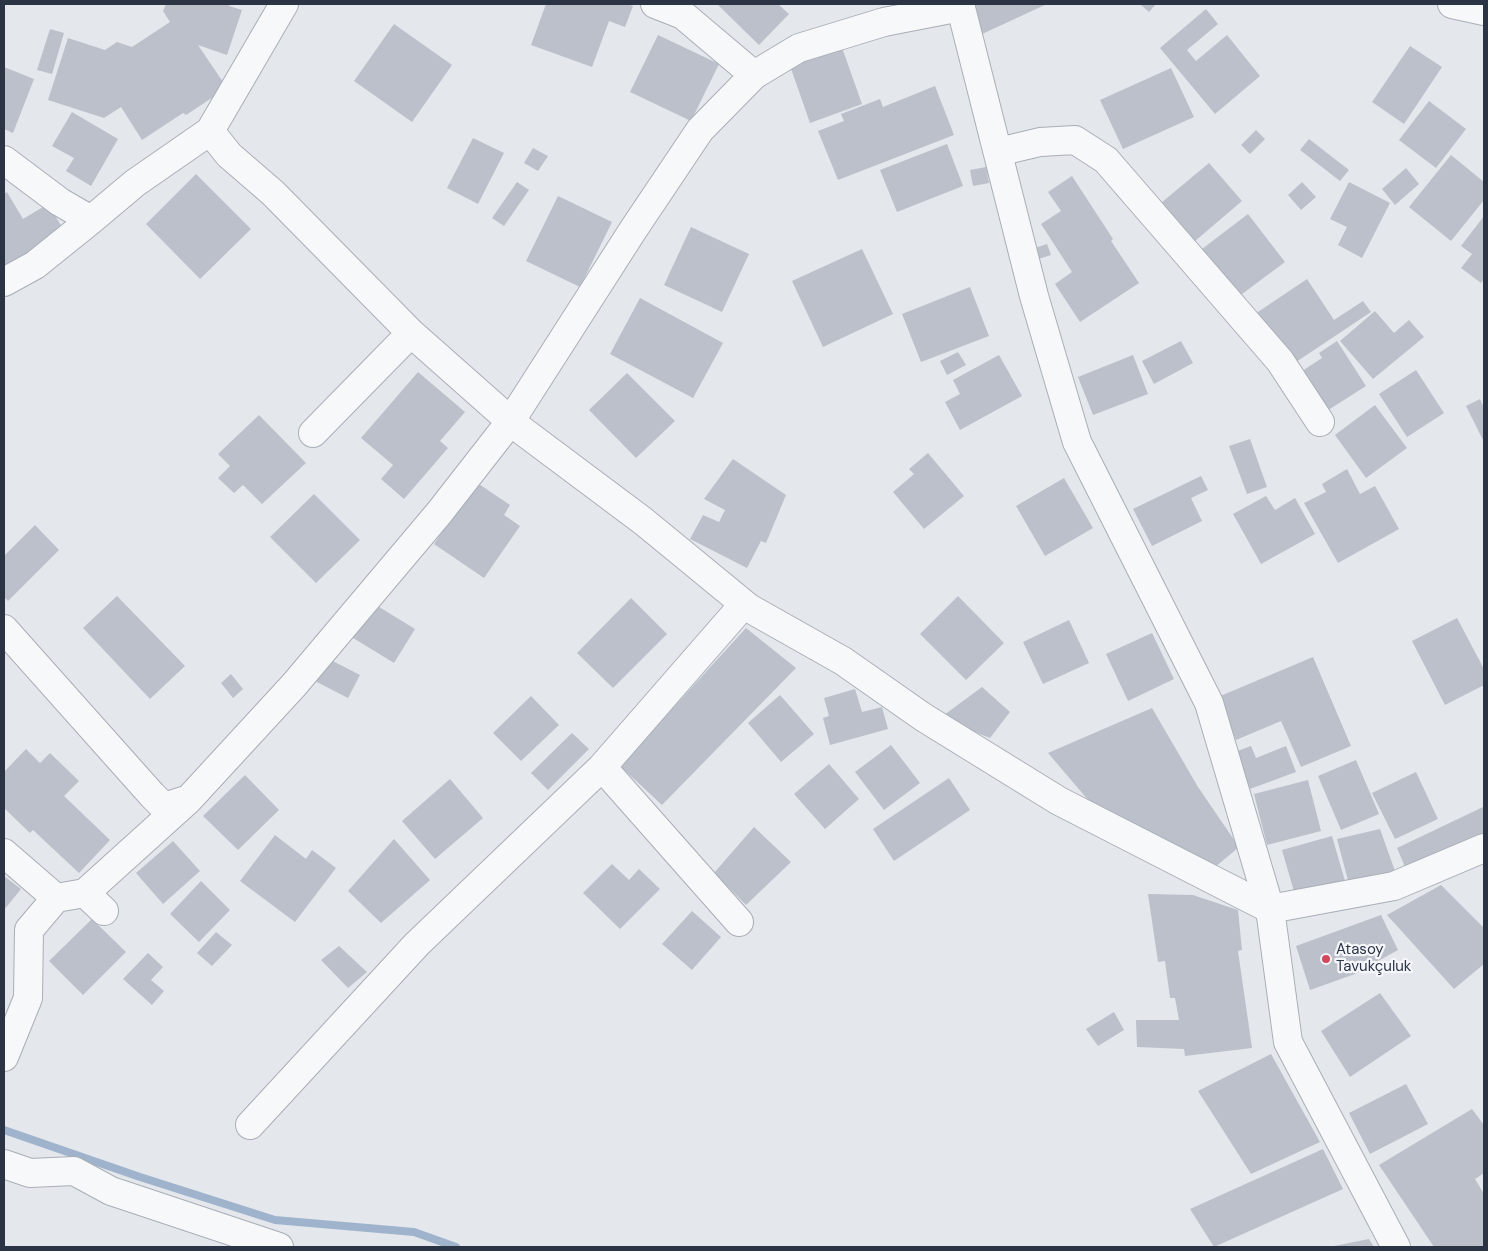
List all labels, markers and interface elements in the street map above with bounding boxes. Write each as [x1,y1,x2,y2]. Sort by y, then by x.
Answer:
place label: Atasoy Tavukçuluk [1336,941,1411,976]
marker: Atasoy Tavukçuluk [1320,953,1332,965]

